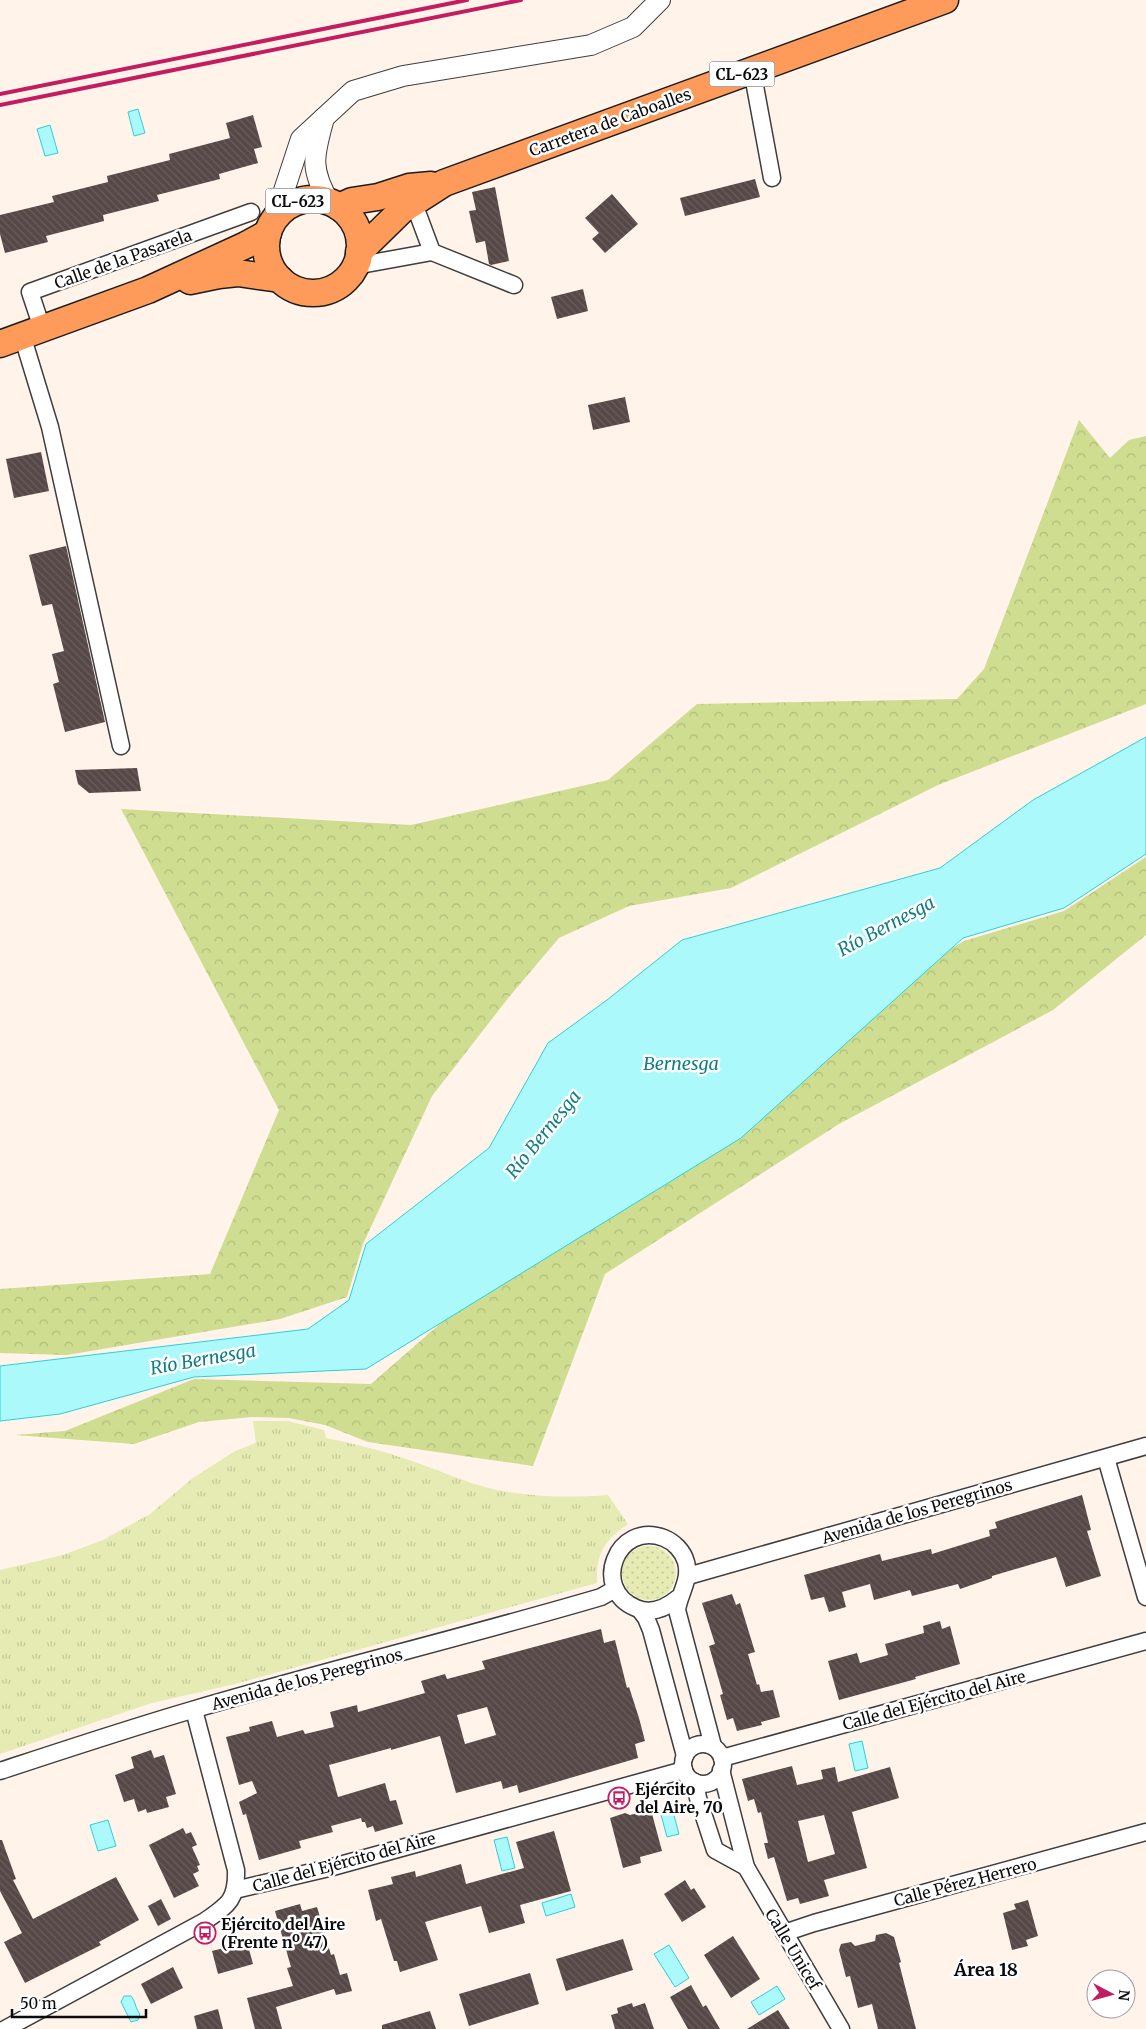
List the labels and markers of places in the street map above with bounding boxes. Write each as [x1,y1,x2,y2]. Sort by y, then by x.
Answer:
place label: Ejército del Aire, 70 [635,1779,723,1818]
bus stop icon: Ejército del Aire, 70 [607,1786,631,1810]
place label: Ejército del Aire (Frente nº 47) [221,1914,346,1952]
bus stop icon: Ejército del Aire (Frente nº 47) [193,1921,217,1945]

